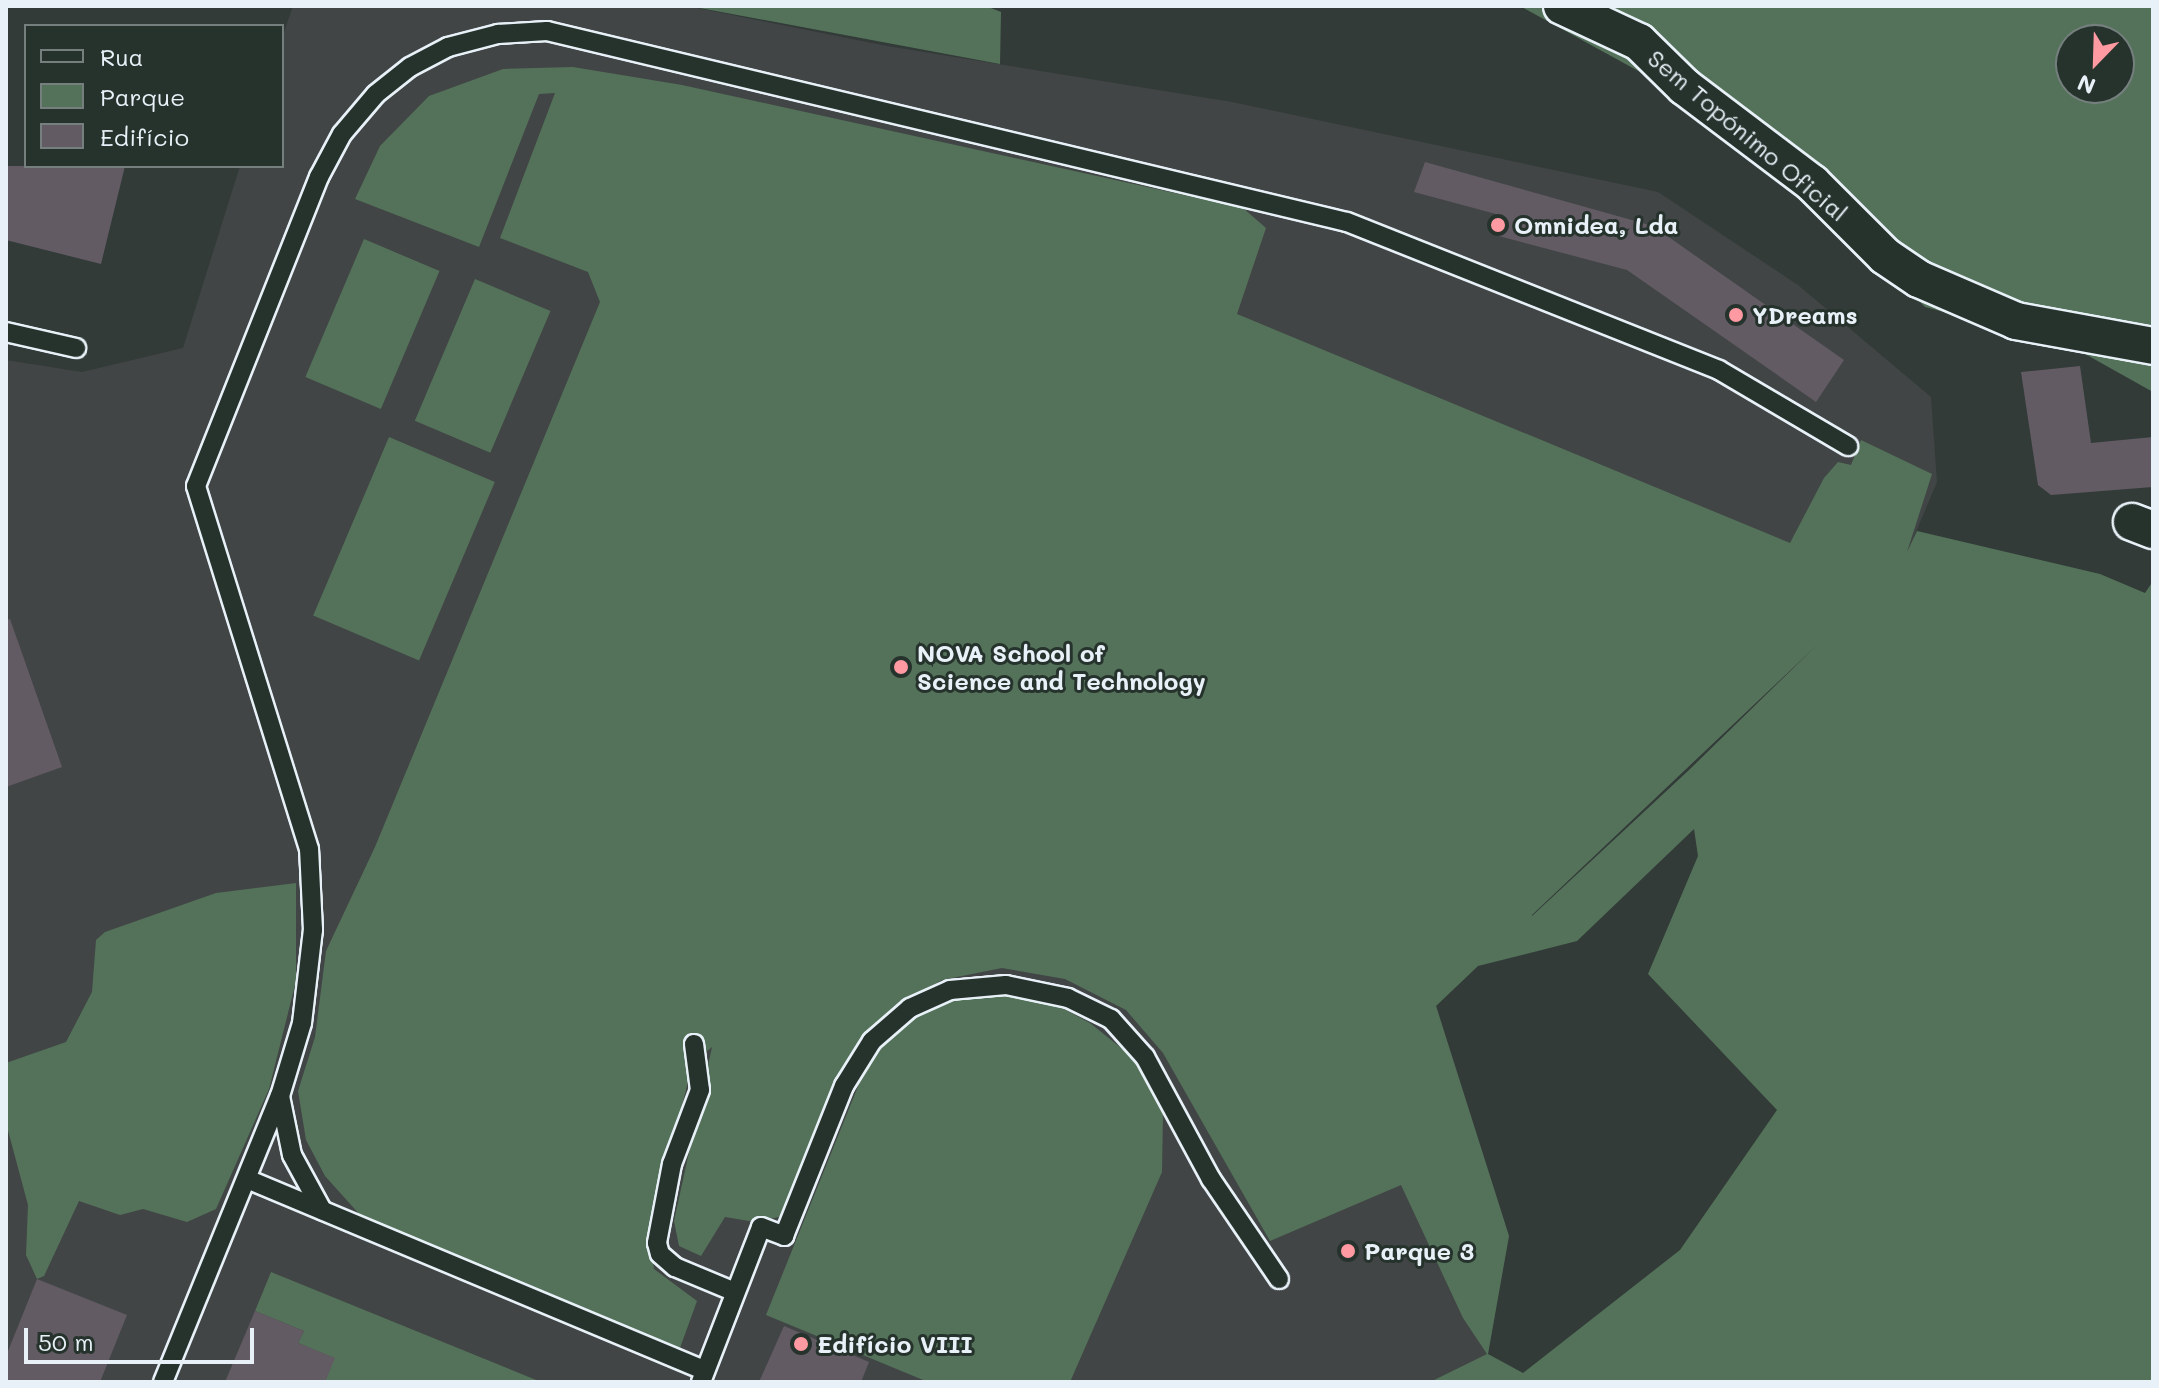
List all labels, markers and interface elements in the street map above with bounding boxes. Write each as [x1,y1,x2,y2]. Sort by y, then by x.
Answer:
legend [24,24,284,168]
north arrow [2055,24,2135,104]
text: Rua [100,41,143,72]
street label: Sem Topónimo Oficial [1642,43,1854,227]
text: N [2073,68,2100,101]
text: Parque [100,81,185,112]
text: Edifício [100,121,189,152]
place label: Omnidea, Lda [1514,211,1679,239]
marker: Omnidea, Lda [1489,216,1507,234]
place label: YDreams [1752,301,1858,329]
marker: YDreams [1727,306,1745,324]
place label: NOVA School of Science and Technology [917,639,1206,695]
marker: NOVA School of Science and Technology [892,658,910,676]
place label: Parque 3 [1364,1237,1474,1265]
marker: Parque 3 [1339,1242,1357,1260]
scale bar [28,1312,258,1362]
text: 50 m [38,1326,94,1357]
place label: Edifício VIII [817,1330,973,1358]
marker: Edifício VIII [792,1335,810,1353]

